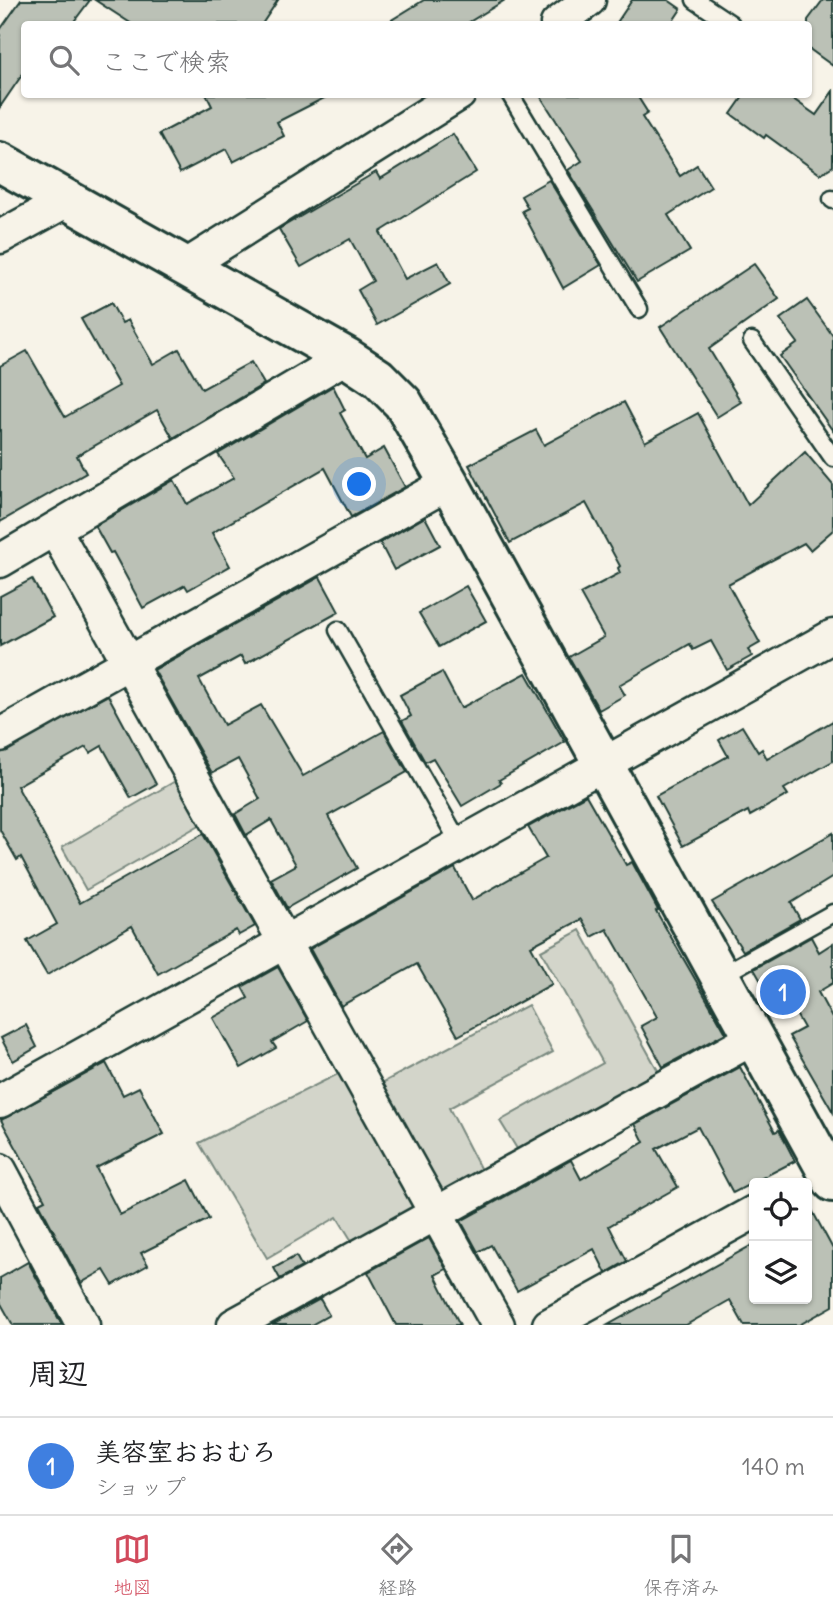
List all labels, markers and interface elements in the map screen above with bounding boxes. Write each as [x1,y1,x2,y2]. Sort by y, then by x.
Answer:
search box [21,21,812,98]
icon: search [45,41,83,79]
text: ここで検索 [101,45,231,78]
your location [342,467,376,501]
pin: 1 [760,966,806,1018]
map controls [749,1178,812,1304]
button: locate [749,1178,812,1241]
button: layers [749,1241,812,1304]
text: 周辺 [28,1354,88,1392]
text: 美容室おおむろ [95,1435,277,1468]
text: 1 [46,1452,56,1481]
text: 140 m [742,1452,805,1481]
text: ショップ [95,1472,186,1501]
tab: 地図 [113,1530,152,1599]
tab: 経路 [378,1530,417,1599]
tab: 保存済み [643,1530,720,1599]

